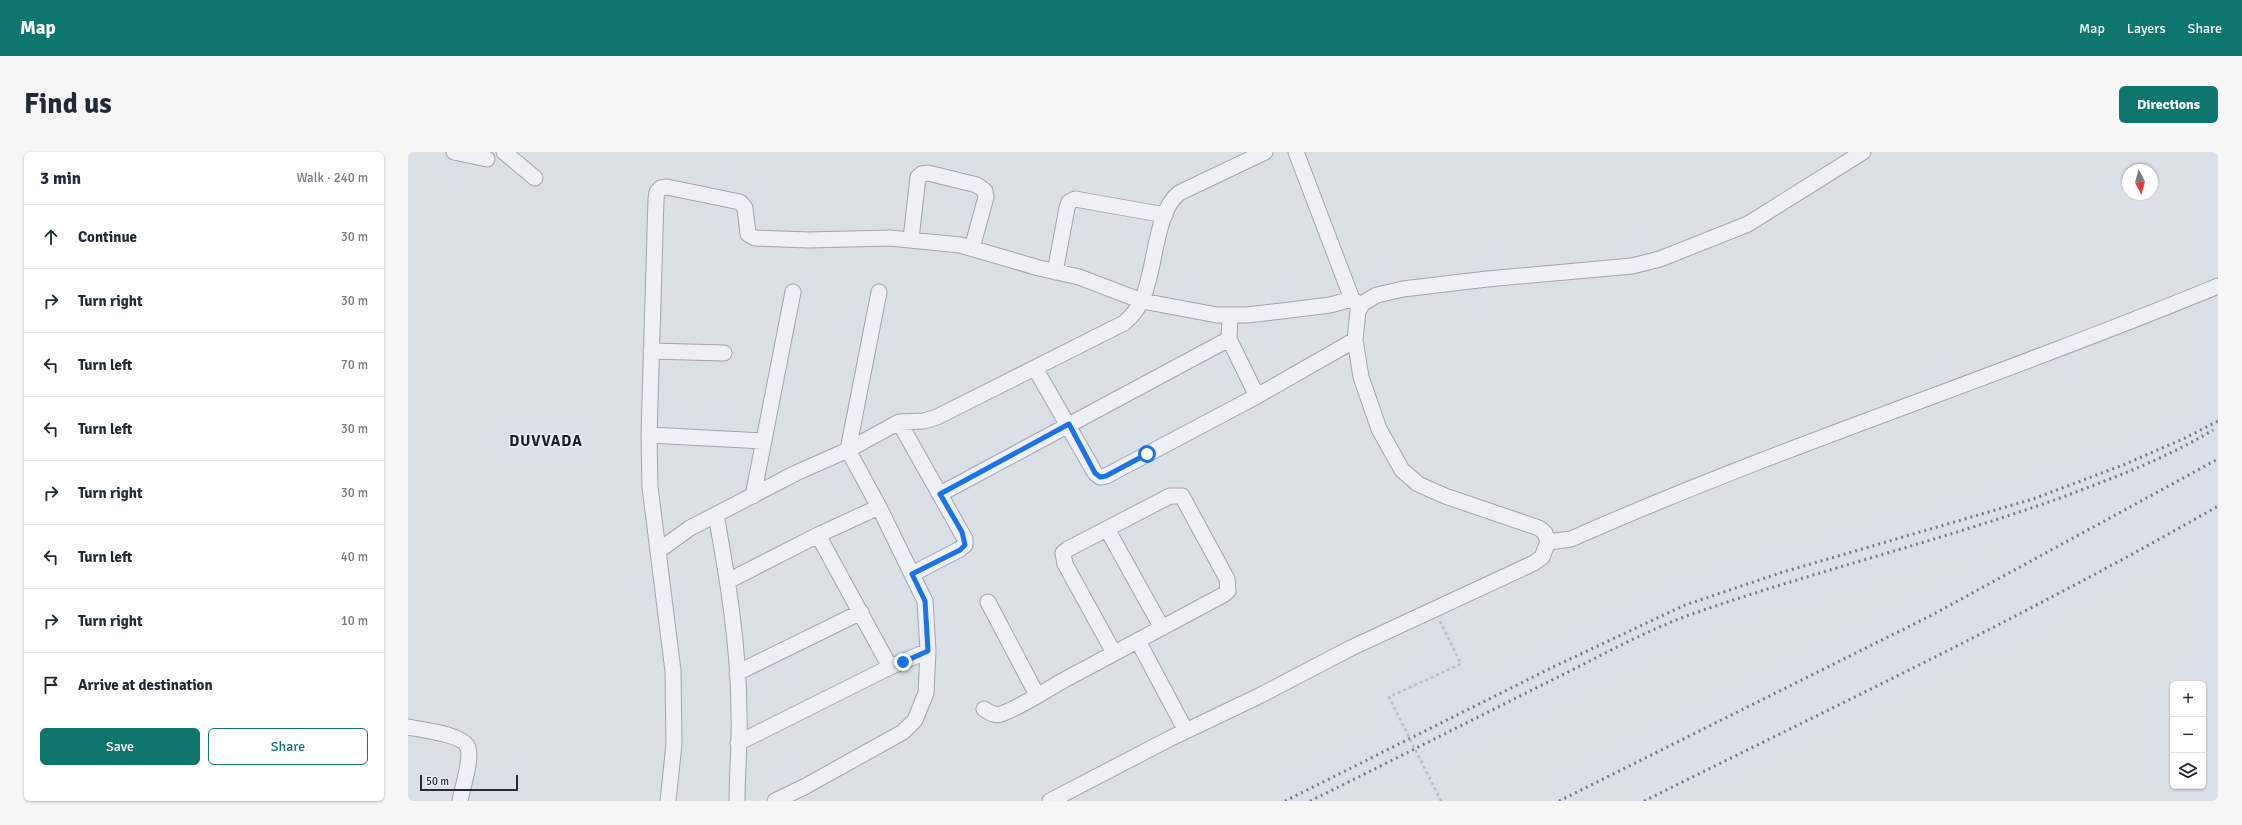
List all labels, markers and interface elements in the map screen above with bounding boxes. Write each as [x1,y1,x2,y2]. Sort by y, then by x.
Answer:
text: Map [20,16,56,40]
text: Map [2079,20,2105,37]
text: Layers [2127,20,2166,37]
text: Share [2188,20,2222,37]
button: Directions [2119,86,2218,123]
text: Find us [24,87,112,121]
north arrow [2122,164,2158,200]
text: 3 min [40,168,81,189]
text: Walk · 240 m [297,170,368,186]
icon: ahead [40,226,62,248]
text: Continue [78,228,137,246]
text: 30 m [341,229,368,245]
icon: right [40,290,62,312]
text: Turn right [78,292,143,310]
text: 30 m [341,293,368,309]
icon: left [40,354,62,376]
text: Turn left [78,356,132,374]
text: 70 m [341,357,368,373]
icon: left [40,418,62,440]
text: Turn left [78,420,132,438]
text: 30 m [341,421,368,437]
district label: DUVVADA [509,432,583,450]
route start [1138,445,1156,463]
icon: right [40,482,62,504]
text: Turn right [78,484,143,502]
text: 30 m [341,485,368,501]
icon: left [40,546,62,568]
text: Turn left [78,548,132,566]
text: 40 m [341,549,368,565]
icon: right [40,610,62,632]
text: Turn right [78,612,143,630]
text: 10 m [341,613,368,629]
route end [894,653,912,671]
icon: arrive [40,674,62,696]
text: Arrive at destination [78,676,213,694]
map controls [2170,681,2206,789]
button: + [2170,681,2206,717]
button: − [2170,717,2206,753]
button: Save [40,728,200,765]
button: Share [208,728,368,765]
button: layers [2170,753,2206,789]
scale bar [420,773,518,792]
text: 50 m [426,775,449,788]

